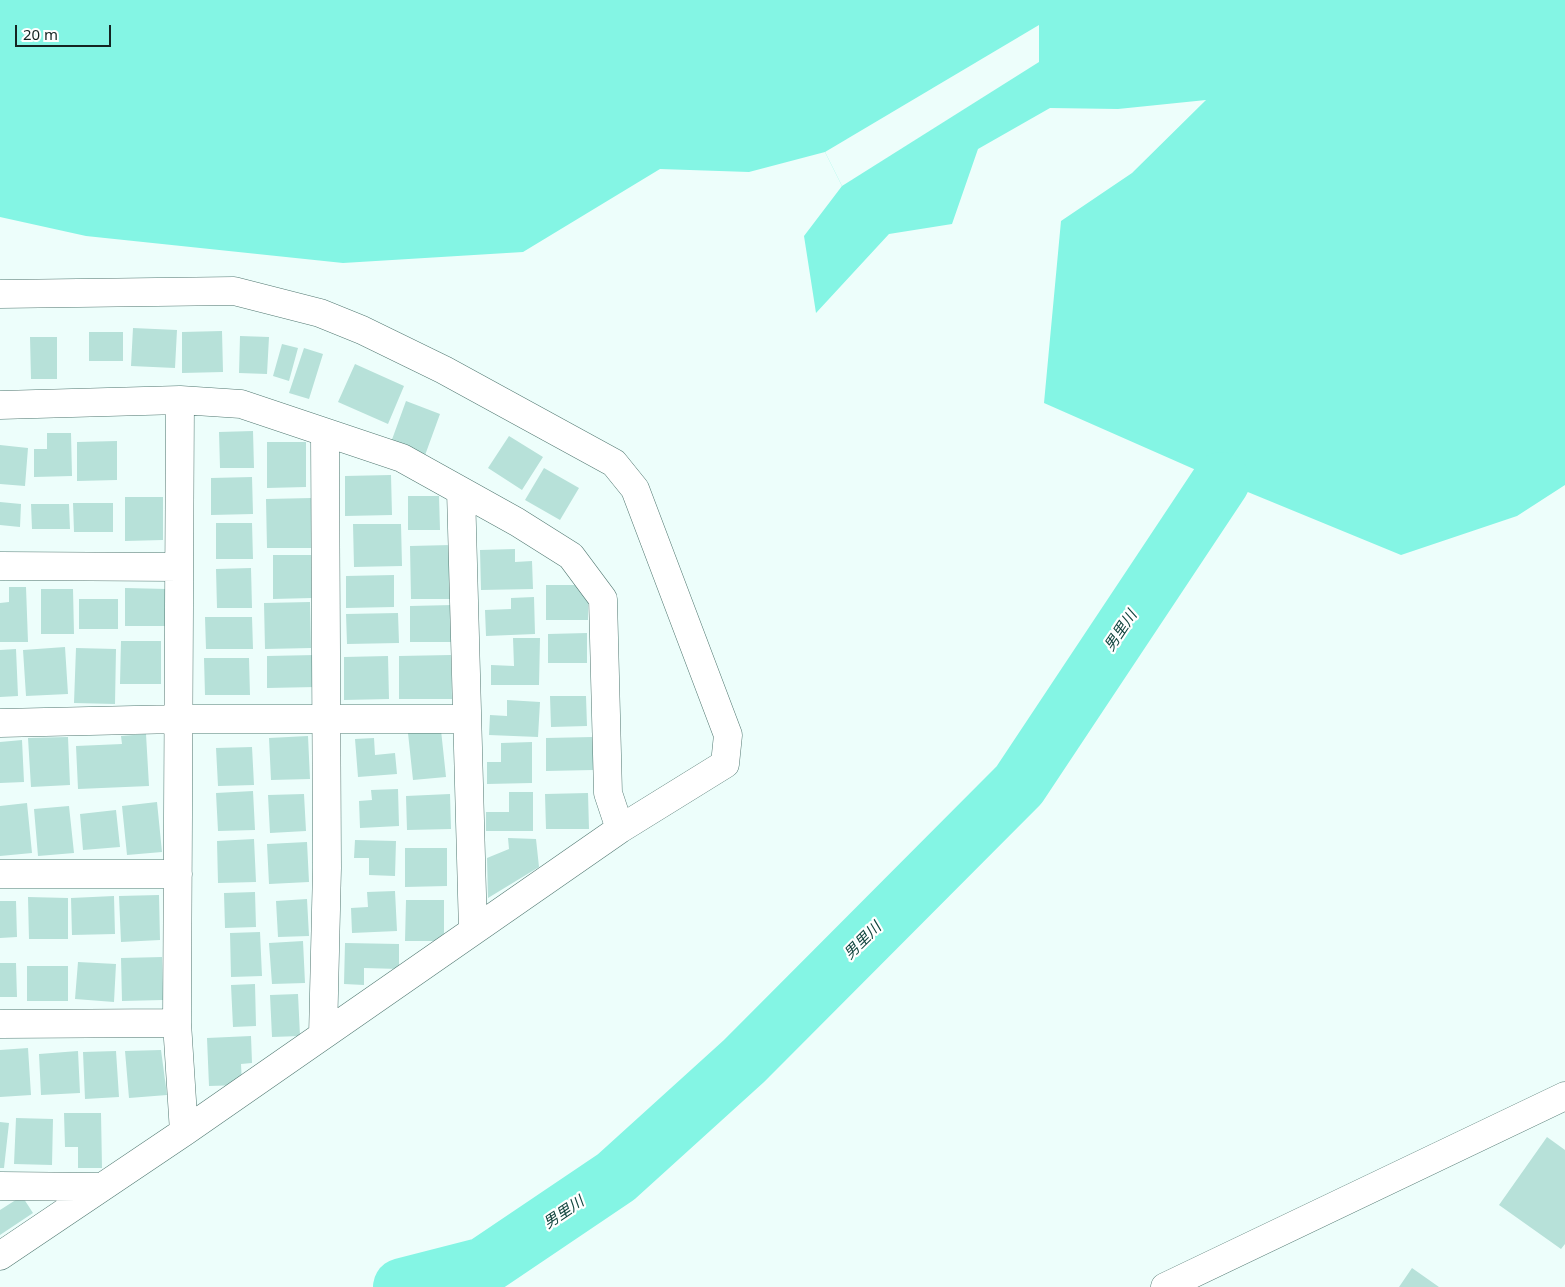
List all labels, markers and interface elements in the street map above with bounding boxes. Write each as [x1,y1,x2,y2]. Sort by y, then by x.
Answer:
scale bar [18,15,114,47]
text: 20 m [23,24,58,44]
water label: 男里川 [1101,607,1141,655]
water label: 男里川 [841,919,885,963]
water label: 男里川 [540,1193,588,1233]

